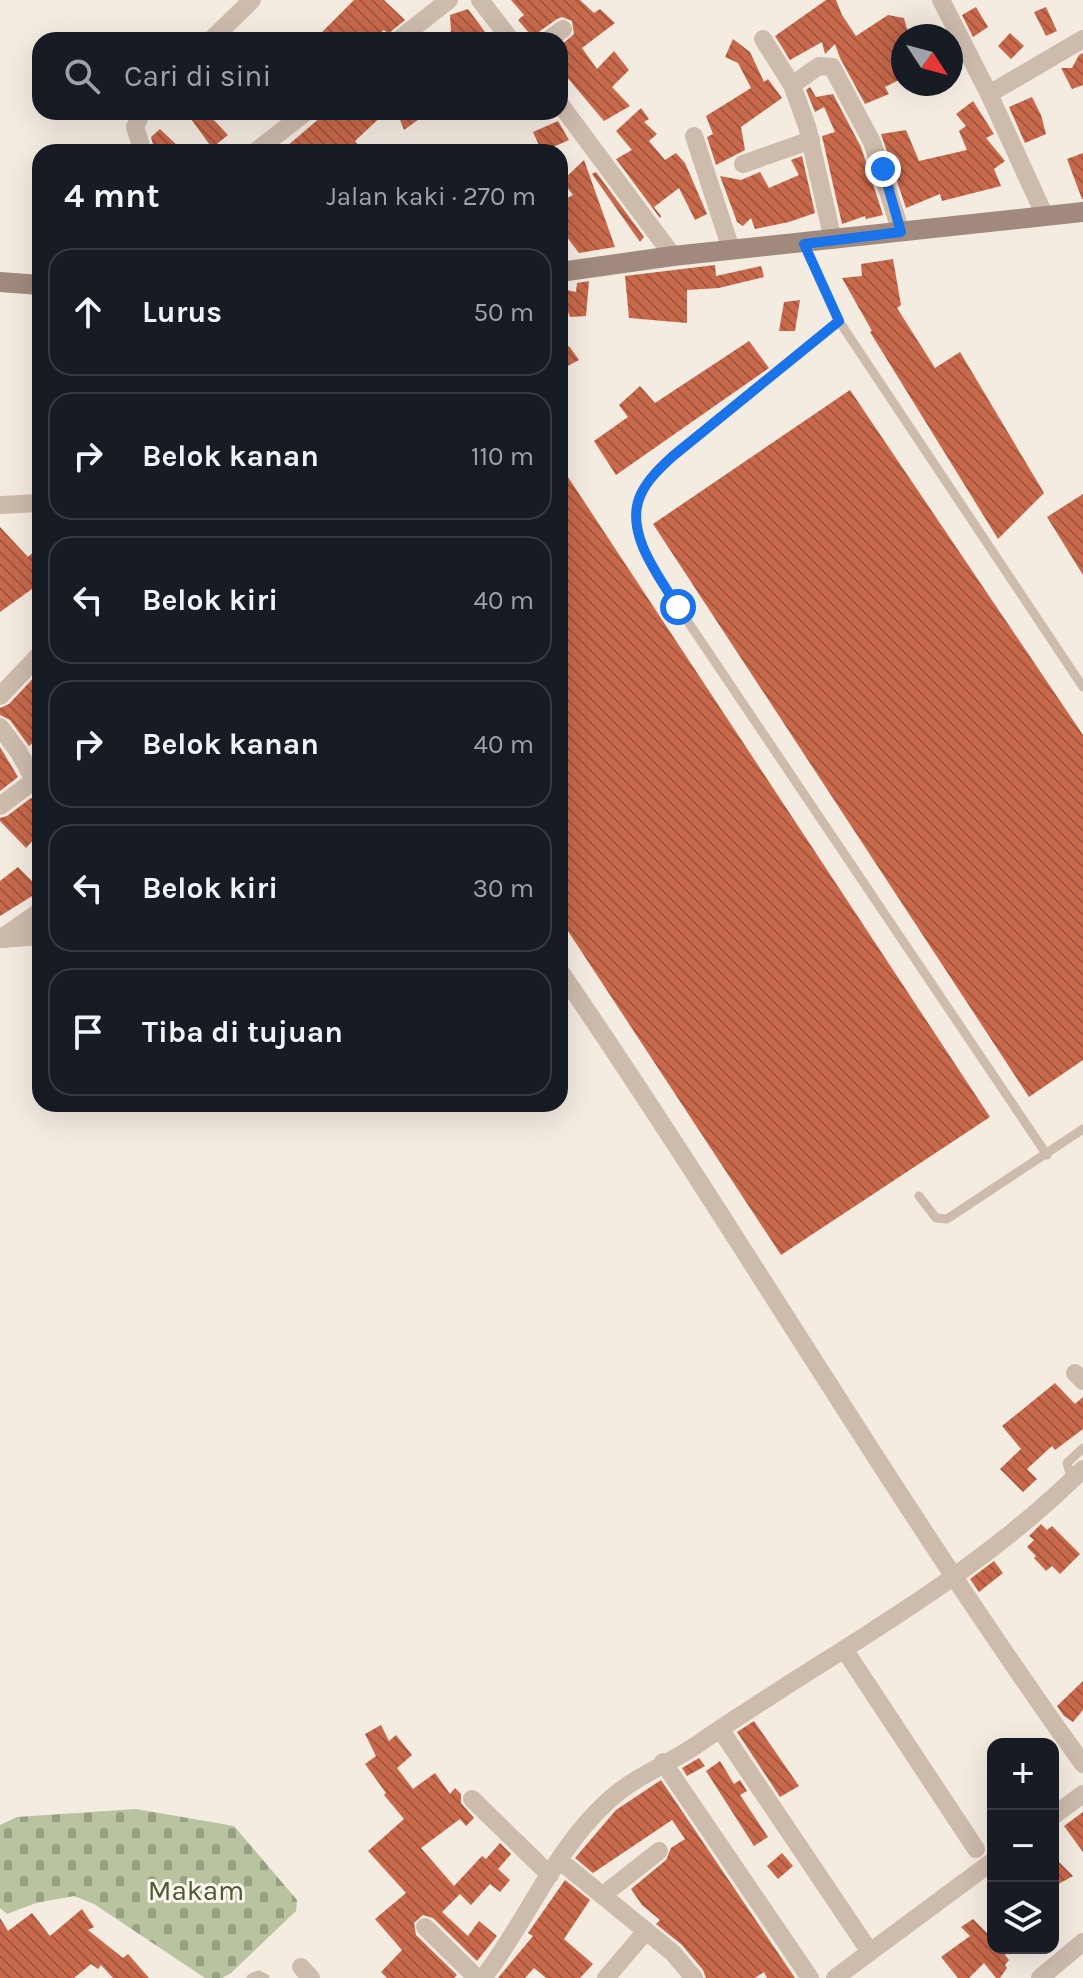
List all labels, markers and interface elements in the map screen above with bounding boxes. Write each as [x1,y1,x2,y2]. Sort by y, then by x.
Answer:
north arrow [891,24,963,96]
search box [32,32,568,120]
icon: search [60,54,104,98]
text: Cari di sini [124,58,271,94]
route end [865,151,901,187]
text: 4 mnt [64,176,160,216]
text: Jalan kaki · 270 m [326,181,536,212]
icon: ahead [66,290,110,334]
text: Lurus [142,294,222,330]
text: 50 m [473,297,534,328]
icon: right [66,434,110,478]
text: Belok kanan [142,438,319,474]
text: 110 m [471,441,534,472]
icon: left [66,578,110,622]
text: Belok kiri [142,582,278,618]
text: 40 m [474,585,534,616]
route start [660,589,696,625]
icon: right [66,722,110,766]
text: Belok kanan [142,726,319,762]
text: 40 m [474,729,534,760]
icon: left [66,866,110,910]
text: Belok kiri [142,870,278,906]
text: 30 m [473,873,534,904]
icon: arrive [66,1010,110,1054]
text: Tiba di tujuan [142,1014,343,1050]
map controls [987,1738,1059,1954]
button: + [987,1738,1059,1810]
button: − [987,1810,1059,1882]
park label: Makam [148,1874,244,1907]
button: layers [987,1882,1059,1954]

